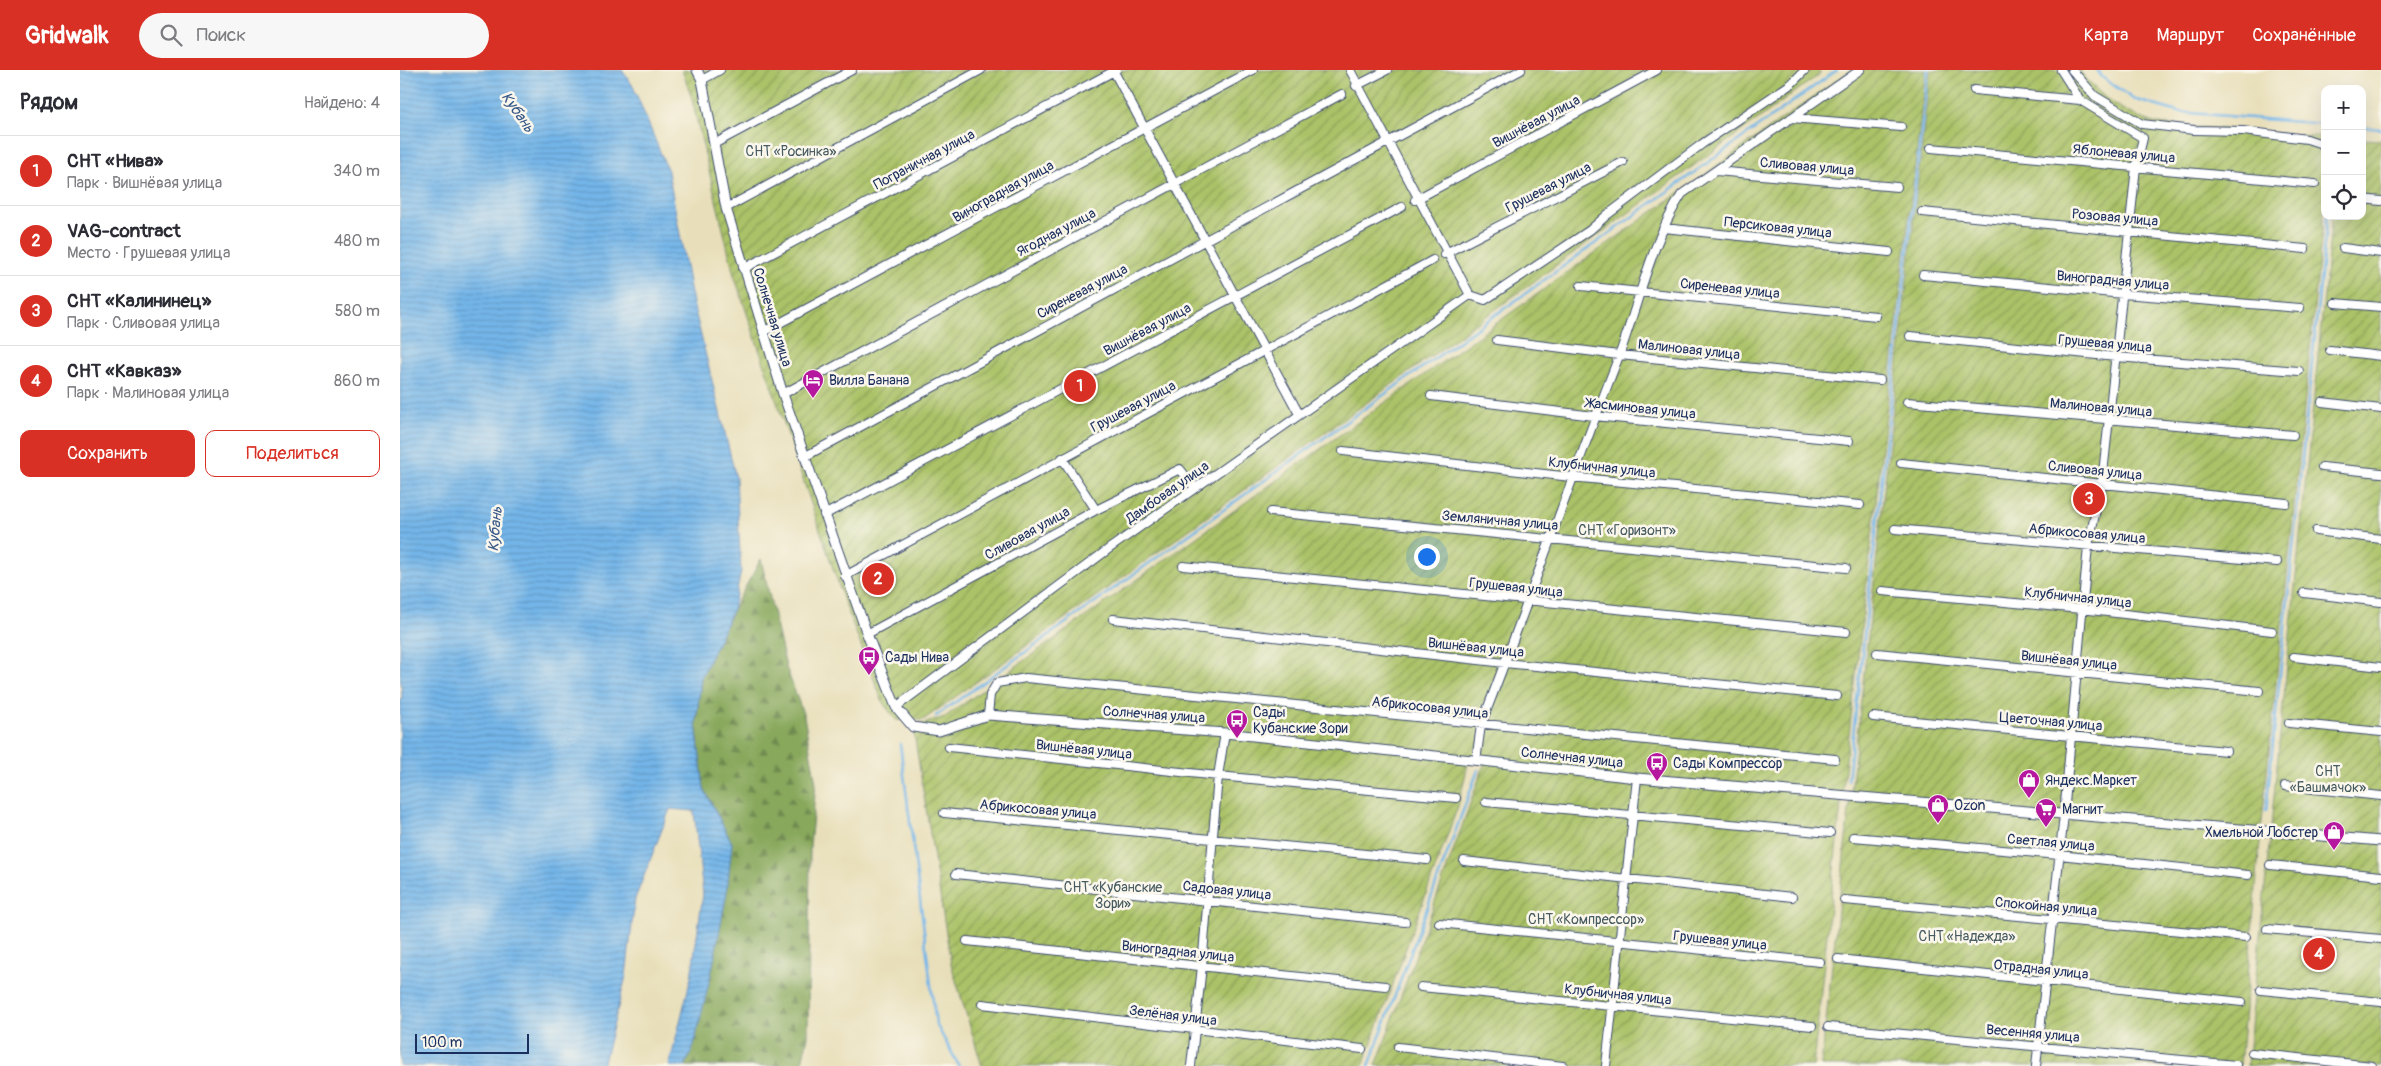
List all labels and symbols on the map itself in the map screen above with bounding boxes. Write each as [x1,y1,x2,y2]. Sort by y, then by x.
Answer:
water label: Кубань [497,88,538,136]
street label: Вишнёвая улица [1490,91,1583,152]
street label: Пограничная улица [871,126,978,193]
street label: Яблоневая улица [2072,141,2176,166]
park label: СНТ «Росинка» [746,143,836,160]
street label: Сливовая улица [1759,154,1855,179]
street label: Виноградная улица [950,157,1057,226]
street label: Грушевая улица [1502,159,1594,216]
street label: Ягодная улица [1014,205,1099,260]
street label: Розовая улица [2071,205,2159,230]
street label: Персиковая улица [1723,213,1832,242]
street label: Сиреневая улица [1034,260,1130,322]
street label: Солнечная улица [749,266,796,369]
street label: Виноградная улица [2056,267,2170,294]
street label: Сиреневая улица [1679,275,1781,302]
street label: Вишнёвая улица [1101,299,1194,360]
street label: Грушевая улица [2057,331,2153,356]
street label: Малиновая улица [1637,336,1741,363]
pin: 1 [1064,367,1096,405]
hotel icon: Вилла Банана [801,368,825,399]
place label: Вилла Банана [829,372,909,389]
street label: Грушевая улица [1088,377,1179,436]
street label: Жасминовая улица [1583,394,1696,423]
street label: Малиновая улица [2049,395,2153,420]
street label: Клубничная улица [1548,453,1656,482]
street label: Дамбовая улица [1122,457,1212,528]
street label: Сливовая улица [2047,457,2143,484]
pin: 3 [2073,480,2105,518]
street label: Сливовая улица [982,503,1073,564]
water label: Кубань [484,506,507,552]
street label: Земляничная улица [1441,507,1559,534]
street label: Абрикосовая улица [2028,520,2146,547]
park label: СНТ «Горизонт» [1578,522,1676,539]
your location [1414,544,1440,570]
pin: 2 [862,560,894,598]
street label: Грушевая улица [1468,574,1564,601]
street label: Клубничная улица [2024,583,2132,612]
street label: Вишнёвая улица [1427,634,1525,661]
bus stop icon: Сады Нива [857,645,881,676]
street label: Вишнёвая улица [2020,647,2118,674]
place label: Сады Нива [885,649,949,666]
street label: Абрикосовая улица [1371,693,1489,722]
street label: Солнечная улица [1102,702,1206,727]
place label: Сады Кубанские Зори [1253,704,1348,737]
bus stop icon: Сады Кубанские Зори [1225,708,1249,739]
street label: Цветочная улица [1999,709,2103,734]
street label: Вишнёвая улица [1035,736,1133,763]
street label: Солнечная улица [1520,744,1624,771]
bus stop icon: Сады Компрессор [1645,751,1669,782]
place label: Сады Компрессор [1673,755,1783,772]
park label: СНТ «Башмачок» [2290,763,2366,796]
shop icon: Яндекс.Маркет [2017,768,2041,799]
place label: Яндекс.Маркет [2045,772,2137,789]
shop icon: Ozon [1926,793,1950,824]
street label: Абрикосовая улица [979,796,1097,823]
place label: Ozon [1954,797,1986,814]
supermarket icon: Магнит [2034,797,2058,828]
place label: Магнит [2062,801,2104,818]
shop icon: Хмельной Лобстер [2322,820,2346,851]
place label: Хмельной Лобстер [2205,824,2318,841]
street label: Светлая улица [2006,830,2095,855]
street label: Садовая улица [1182,877,1272,904]
park label: СНТ «Кубанские Зори» [1064,879,1162,912]
street label: Спокойная улица [1994,894,2098,919]
park label: СНТ «Компрессор» [1528,911,1644,928]
street label: Грушевая улица [1672,927,1768,954]
park label: СНТ «Надежда» [1919,928,2015,945]
pin: 4 [2303,935,2335,973]
street label: Виноградная улица [1121,937,1235,966]
street label: Отрадная улица [1993,956,2089,983]
street label: Клубничная улица [1564,980,1672,1009]
street label: Зелёная улица [1128,1002,1218,1029]
street label: Весенняя улица [1985,1021,2080,1046]
scale bar [415,1031,529,1054]

